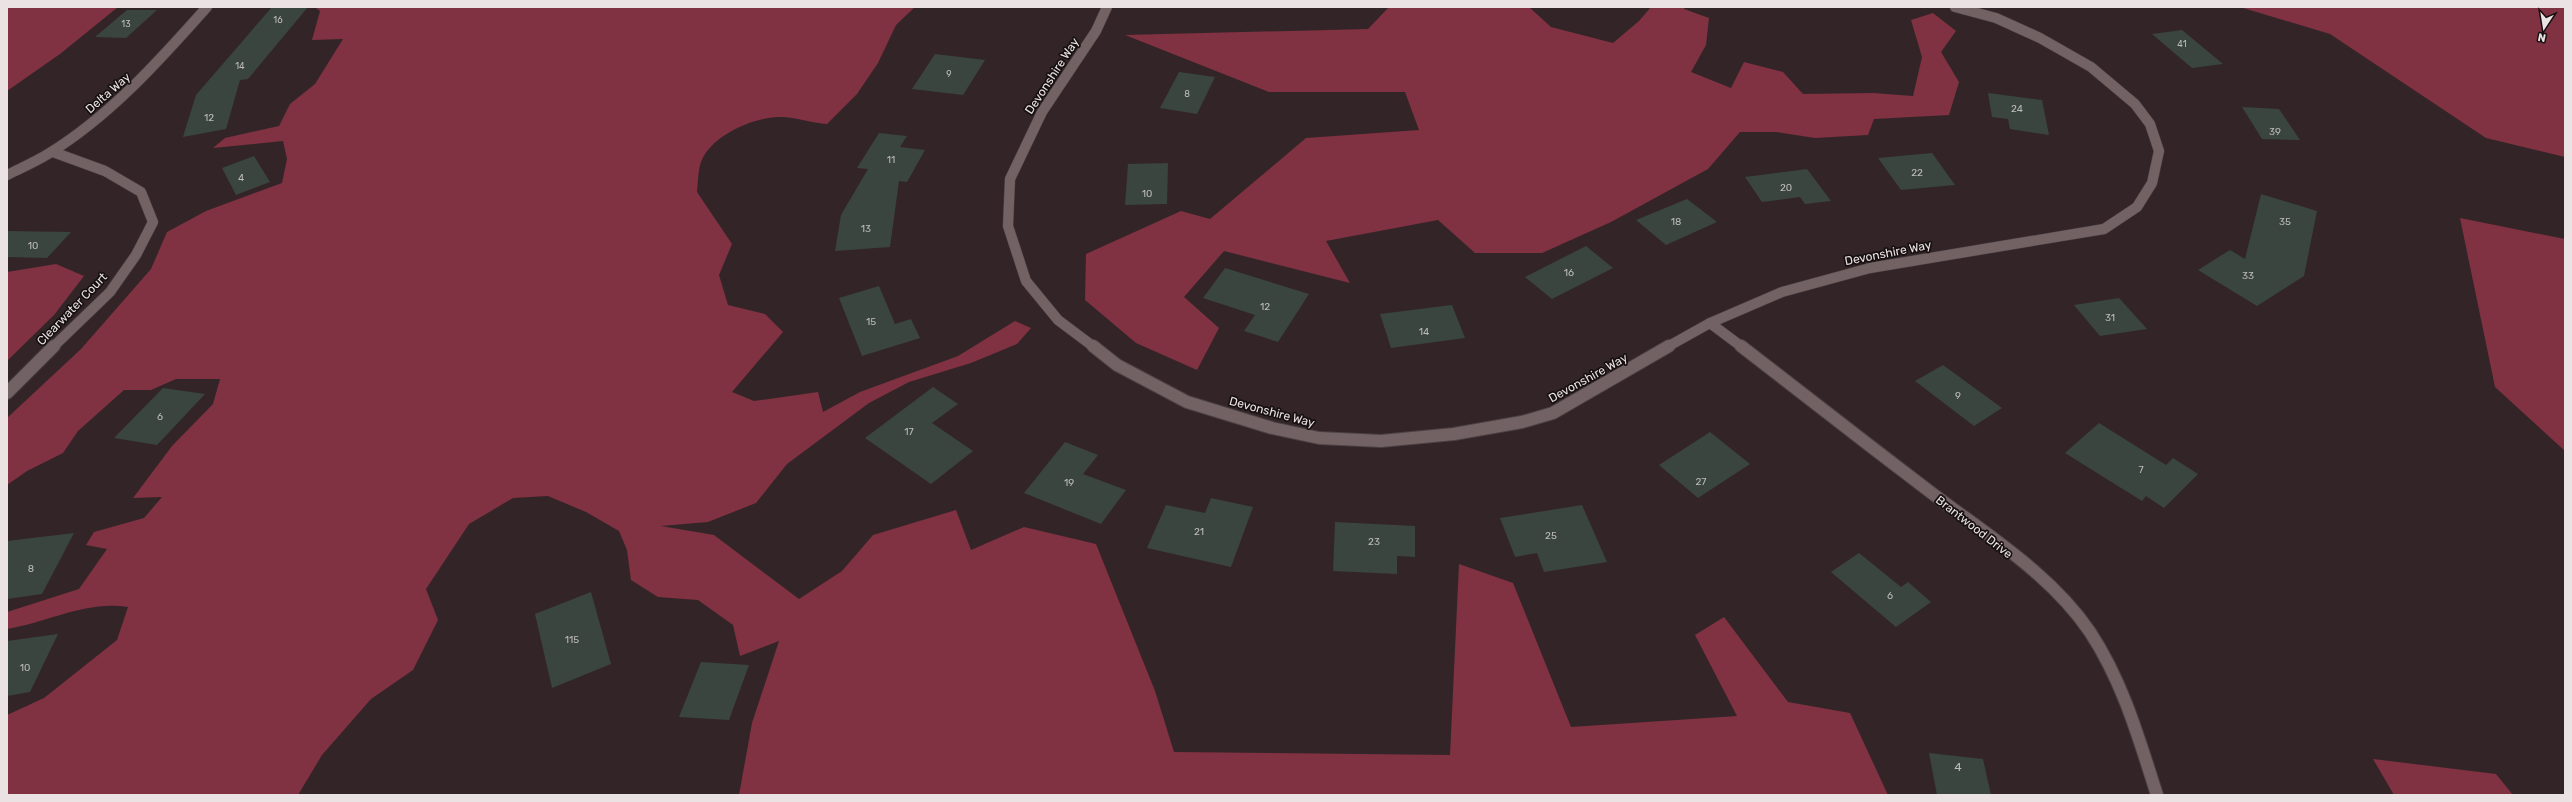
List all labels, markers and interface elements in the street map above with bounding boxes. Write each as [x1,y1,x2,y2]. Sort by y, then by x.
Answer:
north arrow [2524,8,2564,48]
house number: 16 [273,15,283,25]
house number: 13 [121,19,131,29]
text: N [2537,30,2547,44]
street label: Devonshire Way [1022,35,1082,117]
house number: 41 [2177,39,2187,49]
house number: 14 [235,61,245,71]
house number: 9 [946,69,952,79]
street label: Delta Way [83,70,133,116]
house number: 8 [1184,89,1190,99]
house number: 24 [2011,103,2023,115]
house number: 12 [204,112,214,124]
house number: 39 [2269,126,2281,138]
house number: 11 [887,154,895,166]
house number: 22 [1911,167,1923,179]
house number: 4 [238,172,244,184]
house number: 20 [1780,182,1792,194]
house number: 10 [1142,188,1152,200]
house number: 18 [1671,216,1681,228]
house number: 35 [2279,216,2291,228]
house number: 13 [861,223,871,235]
street label: Devonshire Way [1843,238,1933,268]
house number: 10 [28,240,38,252]
house number: 16 [1564,267,1574,279]
street label: Clearwater Court [34,270,110,348]
house number: 33 [2242,270,2254,282]
house number: 12 [1260,301,1270,313]
house number: 31 [2105,312,2115,324]
house number: 15 [866,316,876,328]
house number: 14 [1419,326,1429,338]
street label: Devonshire Way [1546,350,1630,405]
house number: 9 [1955,390,1961,402]
street label: Devonshire Way [1228,394,1317,430]
house number: 6 [157,411,163,423]
house number: 17 [904,426,914,438]
house number: 7 [2138,464,2144,476]
house number: 27 [1696,476,1707,488]
house number: 19 [1064,477,1074,489]
street label: Brantwood Drive [1933,493,2015,561]
house number: 21 [1194,526,1204,538]
house number: 25 [1545,530,1557,542]
house number: 23 [1368,536,1380,548]
house number: 8 [28,563,34,575]
house number: 6 [1887,590,1893,602]
house number: 115 [565,634,579,646]
house number: 10 [20,662,30,674]
house number: 4 [1954,760,1962,774]

